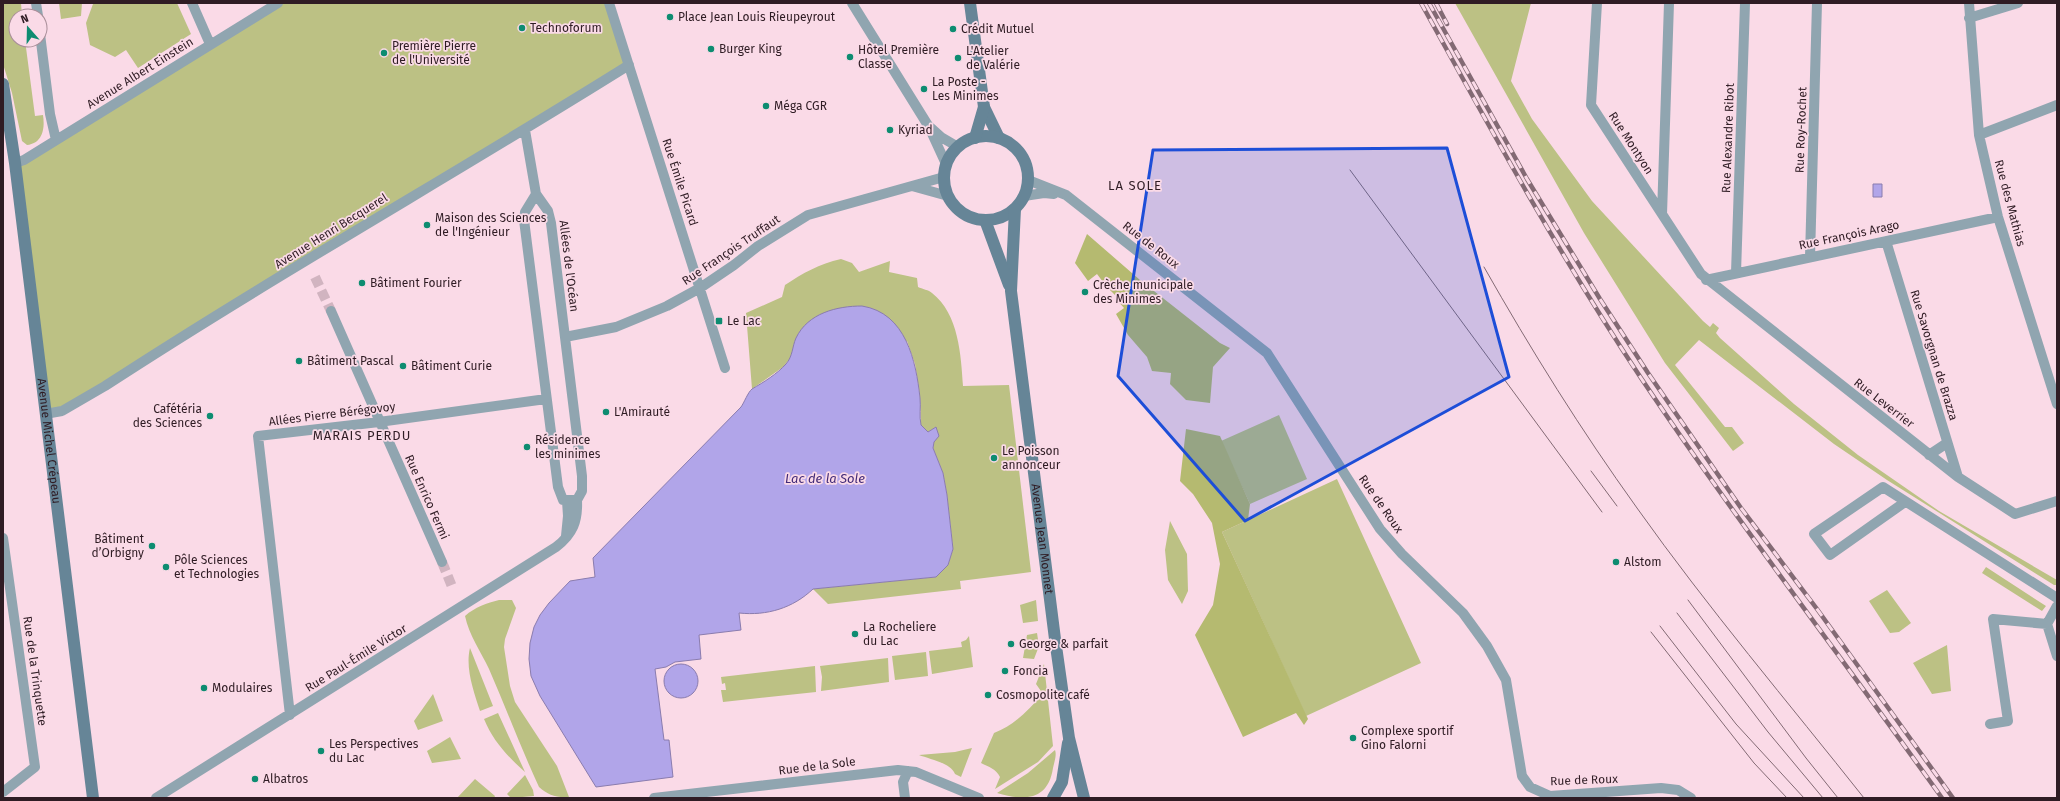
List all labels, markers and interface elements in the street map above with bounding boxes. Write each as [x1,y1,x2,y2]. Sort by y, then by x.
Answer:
north arrow [8,8,48,48]
place label: Place Jean Louis Rieupeyrout [678,10,836,24]
text: N [19,12,30,26]
marker: Place Jean Louis Rieupeyrout [665,12,675,22]
place label: Technoforum [530,21,602,35]
place label: Crédit Mutuel [961,22,1035,36]
marker: Technoforum [517,23,527,33]
marker: Crédit Mutuel [948,24,958,34]
street label: Avenue Albert Einstein [84,35,196,111]
place label: Première Pierre de l'Université [392,39,476,67]
place label: Burger King [719,42,783,56]
place label: Hôtel Première Classe [858,43,939,71]
marker: Burger King [706,44,716,54]
place label: L'Atelier de Valérie [966,44,1020,72]
marker: Première Pierre de l'Université [379,48,389,58]
marker: Hôtel Première Classe [845,52,855,62]
marker: L'Atelier de Valérie [953,53,963,63]
place label: La Poste - Les Minimes [932,75,999,103]
street label: Rue Alexandre Ribot [1719,82,1737,193]
marker: La Poste - Les Minimes [919,84,929,94]
street label: Rue Roy-Rochet [1792,86,1810,173]
place label: Méga CGR [774,99,827,113]
marker: Méga CGR [761,101,771,111]
street label: Rue Montyon [1606,109,1656,177]
place label: Kyriad [898,123,933,137]
marker: Kyriad [885,125,895,135]
street label: Rue Émile Picard [659,136,702,227]
street label: Rue des Mathias [1992,158,2028,248]
district label: LA SOLE [1108,178,1162,193]
street label: Avenue Henri Becquerel [272,190,390,271]
place label: Maison des Sciences de l'Ingénieur [435,211,547,239]
street label: Rue François Truffaut [679,212,783,288]
street label: Rue François Arago [1797,218,1901,252]
street label: Allées de l'Océan [556,219,582,313]
street label: Rue de Roux [1120,219,1182,271]
marker: Maison des Sciences de l'Ingénieur [422,220,432,230]
place label: Bâtiment Fourier [370,276,462,290]
marker: Bâtiment Fourier [357,278,367,288]
place label: Crèche municipale des Minimes [1093,278,1193,306]
marker: Crèche municipale des Minimes [1080,287,1090,297]
street label: Rue Savorgnan de Brazza [1907,288,1961,422]
place label: Le Lac [727,314,761,328]
marker: Le Lac [714,316,724,326]
place label: Bâtiment Pascal [307,354,394,368]
marker: Bâtiment Pascal [294,356,304,366]
place label: Bâtiment Curie [411,359,492,373]
marker: Bâtiment Curie [398,361,408,371]
street label: Rue Leverrier [1851,375,1917,431]
street label: Avenue Michel Crépeau [35,377,64,505]
street label: Allées Pierre Bérégovoy [268,399,396,429]
place label: Cafétéria des Sciences [133,402,202,430]
place label: L'Amirauté [614,405,670,419]
marker: L'Amirauté [601,407,611,417]
marker: Cafétéria des Sciences [205,411,215,421]
district label: MARAIS PERDU [313,428,411,443]
place label: Résidence les minimes [535,433,601,461]
marker: Résidence les minimes [522,442,532,452]
place label: Le Poisson annonceur [1002,444,1061,472]
street label: Rue Enrico Fermi [402,452,452,542]
marker: Le Poisson annonceur [989,453,999,463]
water label: Lac de la Sole [785,471,865,486]
street label: Rue de Roux [1356,472,1406,536]
street label: Avenue Jean Monnet [1028,483,1056,596]
place label: Bâtiment d’Orbigny [92,532,145,560]
marker: Bâtiment d’Orbigny [147,541,157,551]
place label: Pôle Sciences et Technologies [174,553,260,581]
place label: Alstom [1624,555,1661,569]
marker: Alstom [1611,557,1621,567]
marker: Pôle Sciences et Technologies [161,562,171,572]
street label: Rue de la Trinquette [20,615,50,727]
street label: Rue Paul-Émile Victor [302,620,410,695]
place label: La Rocheliere du Lac [863,620,936,648]
marker: La Rocheliere du Lac [850,629,860,639]
place label: George & parfait [1019,637,1109,651]
marker: George & parfait [1006,639,1016,649]
place label: Foncia [1013,664,1048,678]
marker: Foncia [1000,666,1010,676]
place label: Modulaires [212,681,273,695]
marker: Modulaires [199,683,209,693]
place label: Cosmopolite café [996,688,1090,702]
marker: Cosmopolite café [983,690,993,700]
place label: Complexe sportif Gino Falorni [1361,724,1454,752]
marker: Complexe sportif Gino Falorni [1348,733,1358,743]
place label: Les Perspectives du Lac [329,737,419,765]
marker: Les Perspectives du Lac [316,746,326,756]
street label: Rue de la Sole [778,754,856,778]
place label: Albatros [263,772,309,786]
street label: Rue de Roux [1550,772,1618,788]
marker: Albatros [250,774,260,784]

